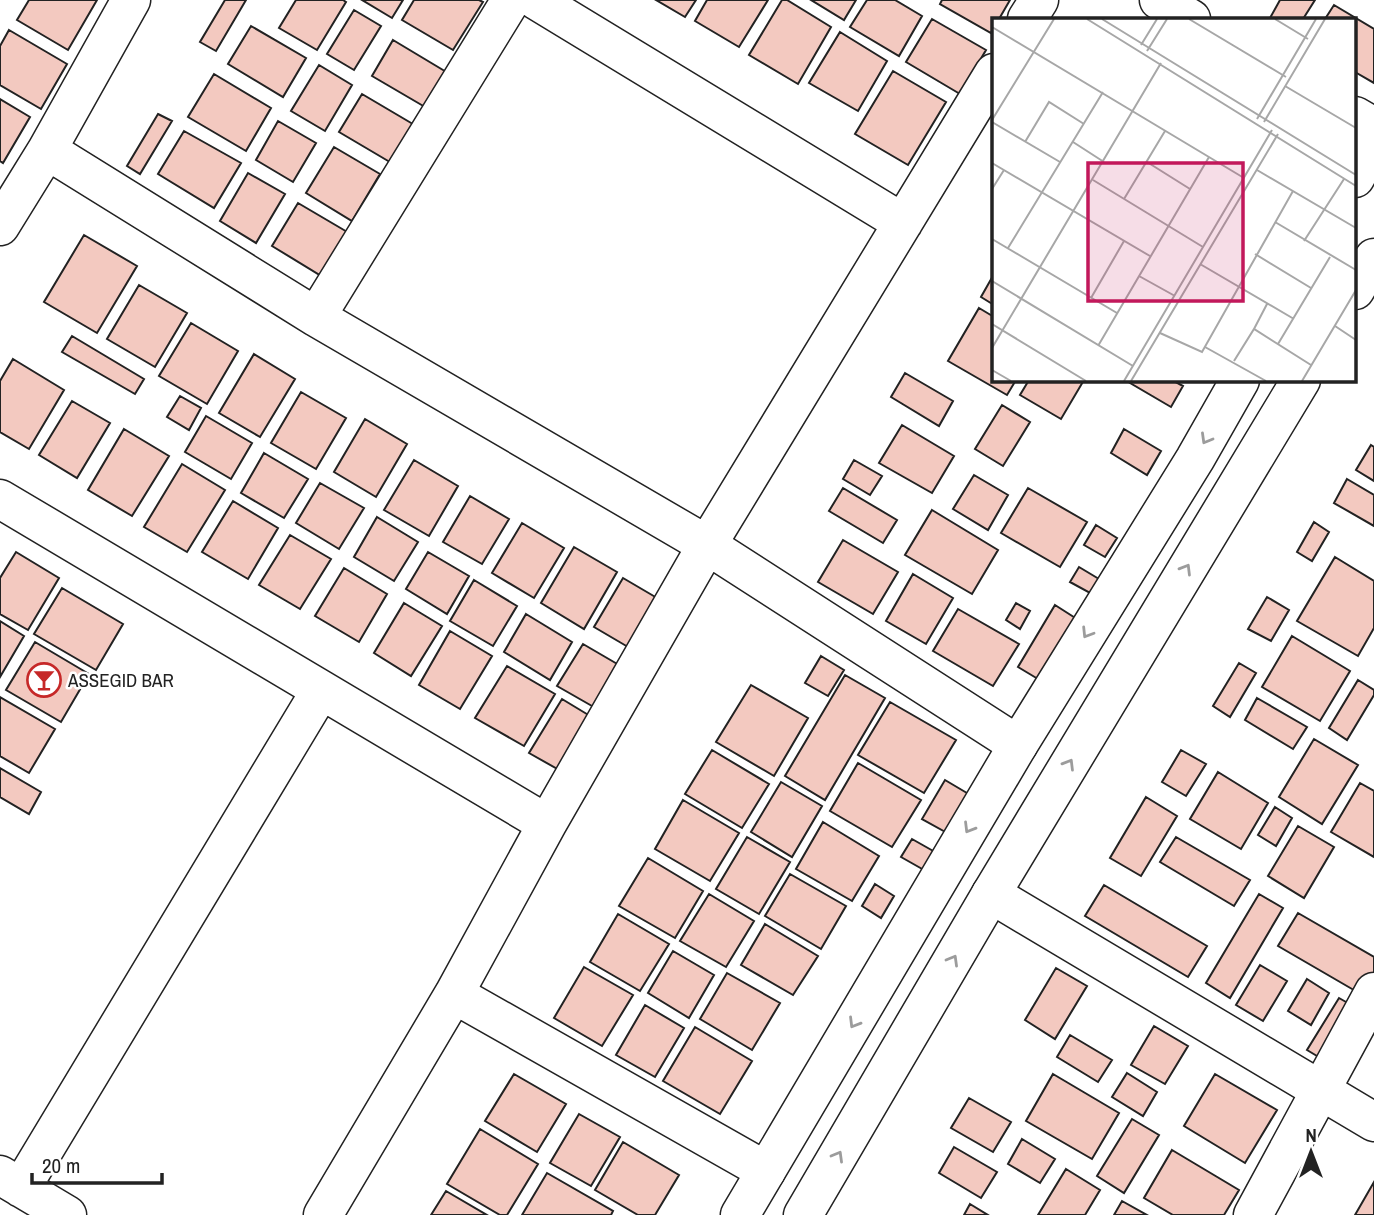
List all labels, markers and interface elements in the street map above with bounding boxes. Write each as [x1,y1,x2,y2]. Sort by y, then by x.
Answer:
inset map [992,18,1356,382]
one-way arrow [1201,432,1214,444]
one-way arrow [1178,564,1191,577]
one-way arrow [1083,625,1096,638]
bar icon: ASSEGID BAR [25,661,63,699]
place label: ASSEGID BAR [67,667,174,693]
one-way arrow [1061,759,1074,772]
one-way arrow [965,820,978,833]
one-way arrow [944,954,957,967]
one-way arrow [849,1016,862,1029]
north arrow [1276,1117,1346,1187]
text: N [1305,1122,1317,1148]
scale bar [32,1142,161,1186]
text: 20 m [42,1151,80,1180]
one-way arrow [829,1151,842,1164]

